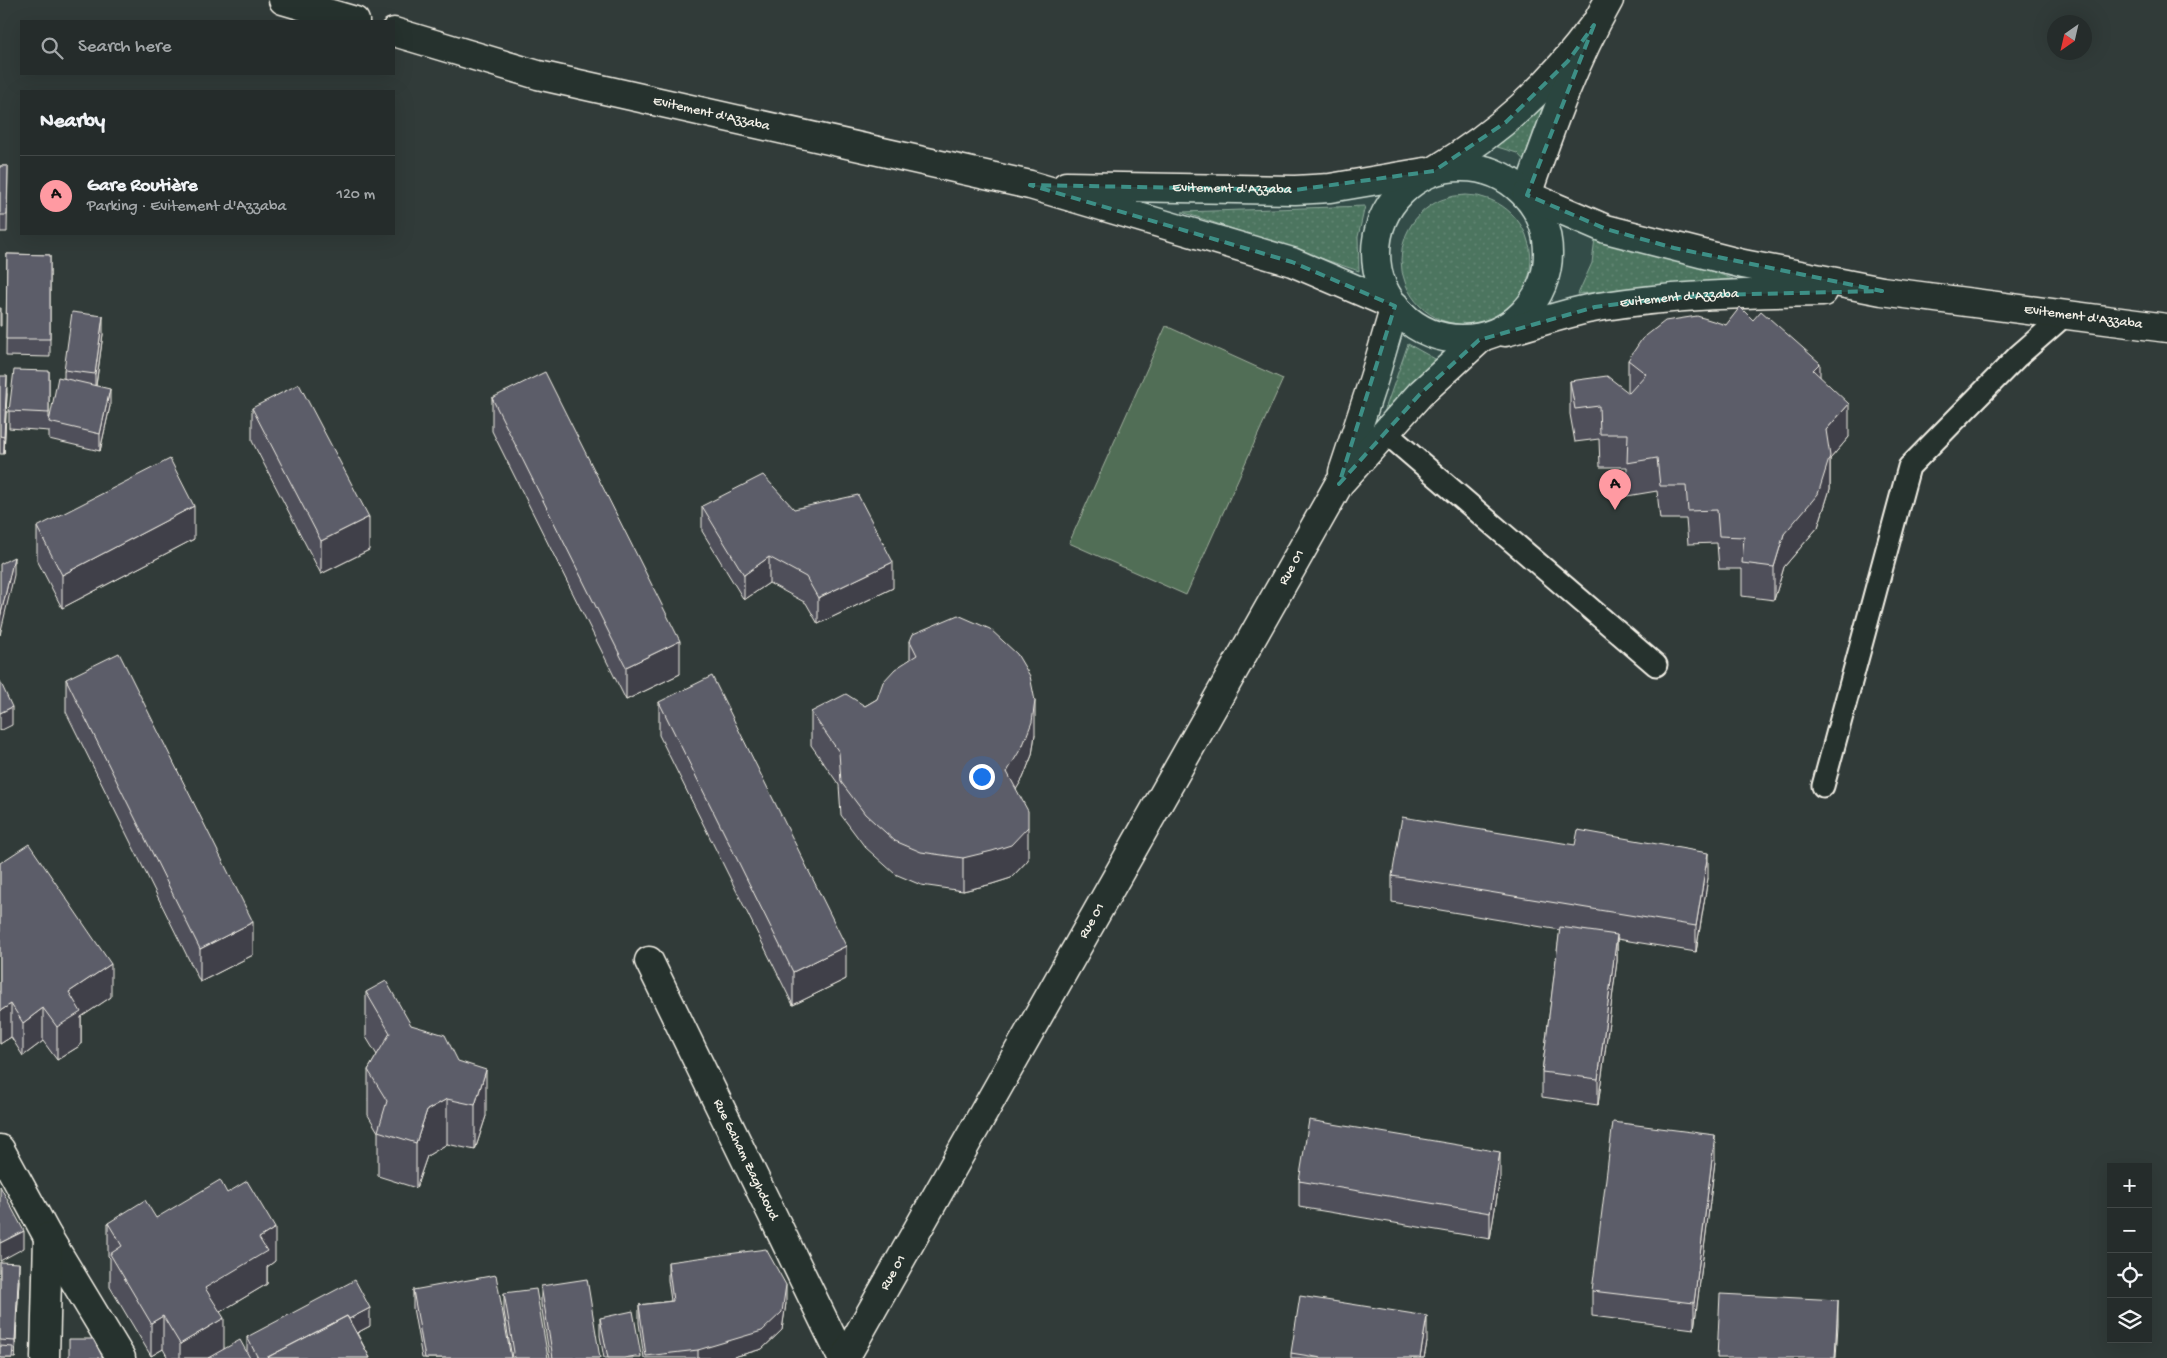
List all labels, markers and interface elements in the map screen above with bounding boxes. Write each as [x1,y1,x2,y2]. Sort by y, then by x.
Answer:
north arrow [2047,15,2092,60]
search box [20,20,395,75]
icon: search [38,34,66,62]
text: Search here [78,36,172,59]
street label: Evitement d'Azzaba [651,92,773,135]
text: Nearby [40,110,105,135]
text: Gare Routière [87,175,198,198]
street label: Evitement d'Azzaba [1172,179,1293,198]
text: A [51,186,61,205]
text: 120 m [336,186,375,205]
text: Parking · Evitement d'Azzaba [87,198,286,217]
street label: Evitement d'Azzaba [1619,285,1740,312]
street label: Evitement d'Azzaba [2023,301,2145,333]
pin: A [1599,469,1631,510]
street label: Rue 01 [1275,547,1309,588]
your location [969,764,995,790]
street label: Rue 01 [1075,900,1109,942]
street label: Rue Gaham Zaghdoud [709,1097,783,1225]
map controls [2107,1163,2152,1343]
button: + [2107,1163,2152,1208]
button: − [2107,1208,2152,1253]
street label: Rue 01 [876,1252,910,1293]
button: locate [2107,1253,2152,1298]
button: layers [2107,1298,2152,1343]

